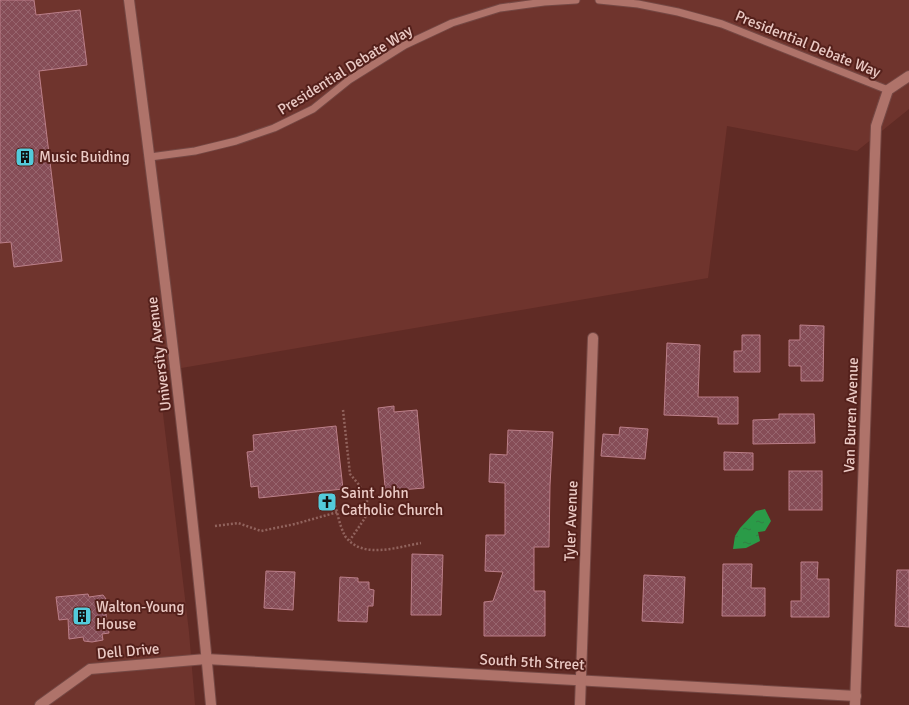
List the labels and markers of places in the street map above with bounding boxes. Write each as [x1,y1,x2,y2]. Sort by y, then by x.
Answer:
building icon: Music Buiding [14,146,36,168]
place label: Music Buiding [39,148,130,166]
place label: Saint John Catholic Church [341,484,443,519]
church icon: Saint John Catholic Church [316,491,338,513]
place label: Walton-Young House [96,598,185,633]
building icon: Walton-Young House [71,605,93,627]

